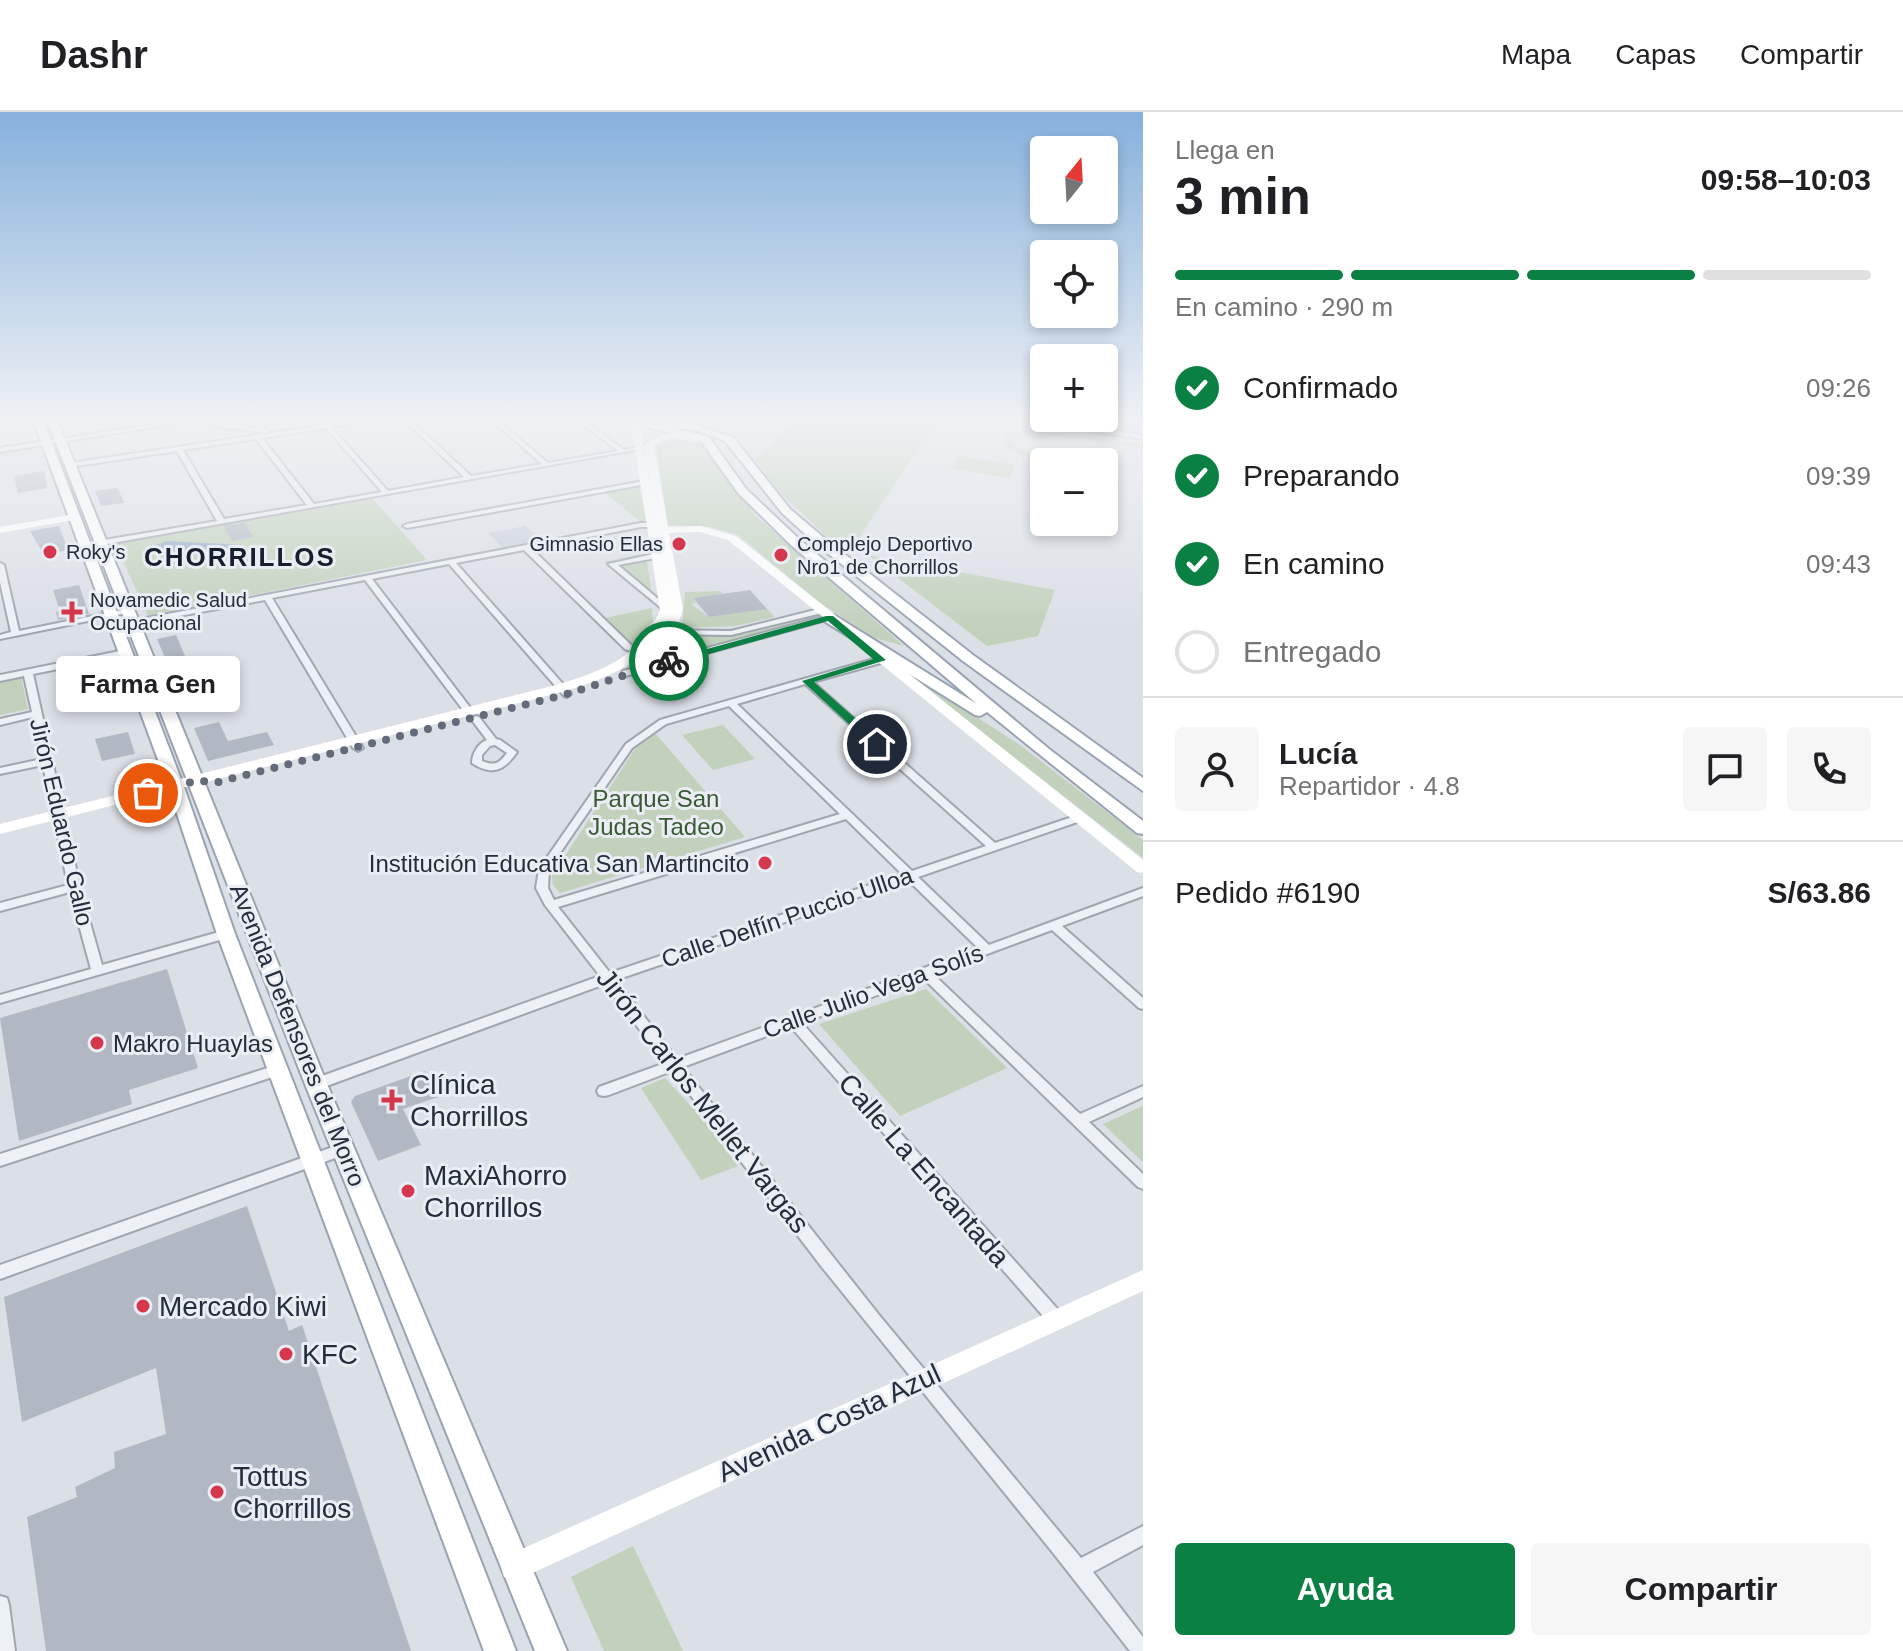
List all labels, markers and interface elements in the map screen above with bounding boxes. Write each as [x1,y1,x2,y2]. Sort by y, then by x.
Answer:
text: Dashr [40,34,148,76]
text: Mapa [1501,39,1571,70]
text: Capas [1615,39,1696,70]
text: Compartir [1740,39,1863,70]
text: Llega en [1175,135,1275,165]
north arrow [1030,136,1118,224]
map controls [1030,136,1118,536]
text: 09:58–10:03 [1701,163,1871,196]
text: 3 min [1175,167,1311,225]
button: locate [1030,240,1118,328]
text: En camino · 290 m [1175,292,1393,322]
button: + [1030,344,1118,432]
icon: check [1175,366,1219,410]
text: Confirmado [1243,371,1398,404]
text: 09:26 [1806,373,1871,403]
button: − [1030,448,1118,536]
icon: check [1175,454,1219,498]
text: Preparando [1243,459,1400,492]
text: 09:39 [1806,461,1871,491]
place label: Gimnasio Ellas [530,533,663,555]
place label: Complejo Deportivo Nro1 de Chorrillos [797,533,973,578]
marker: Gimnasio Ellas [670,535,688,553]
place label: Roky's [66,541,125,563]
district label: CHORRILLOS [144,542,336,572]
icon: check [1175,542,1219,586]
marker: Roky's [41,543,59,561]
marker: Complejo Deportivo Nro1 de Chorrillos [772,546,790,564]
text: En camino [1243,547,1385,580]
text: 09:43 [1806,549,1871,579]
place label: Novamedic Salud Ocupacional [90,589,247,634]
marker: Novamedic Salud Ocupacional [61,601,83,623]
courier [629,621,709,701]
text: Entregado [1243,635,1381,668]
icon: bike [647,639,691,683]
callout: Farma Gen [56,657,240,713]
text: Farma Gen [80,669,216,699]
pin [843,710,911,778]
street label: Jirón Eduardo Gallo [25,716,99,928]
icon: home [855,722,899,766]
button: person [1175,727,1259,811]
button: chat [1683,727,1767,811]
button: phone [1787,727,1871,811]
text: Lucía [1279,737,1357,770]
pin [114,759,182,827]
icon: bag [126,771,170,815]
text: Repartidor · 4.8 [1279,771,1460,801]
park label: Parque San Judas Tadeo [588,785,724,840]
place label: Institución Educativa San Martincito [369,850,749,877]
marker: Institución Educativa San Martincito [756,854,774,872]
street label: Calle Delfín Puccio Ulloa [658,861,917,973]
text: Pedido #6190 [1175,876,1360,909]
text: S/63.86 [1768,876,1871,909]
street label: Avenida Defensores del Morro [225,880,371,1190]
street label: Calle Julio Vega Solís [759,939,987,1043]
street label: Jirón Carlos Mellet Vargas [590,963,816,1239]
place label: Makro Huaylas [113,1030,273,1057]
marker: Makro Huaylas [88,1034,106,1052]
street label: Calle La Encantada [832,1068,1016,1273]
place label: Clínica Chorrillos [410,1069,528,1132]
marker: Clínica Chorrillos [381,1089,403,1111]
place label: MaxiAhorro Chorrillos [424,1160,567,1223]
marker: MaxiAhorro Chorrillos [399,1182,417,1200]
place label: Mercado Kiwi [159,1291,327,1322]
marker: Mercado Kiwi [134,1297,152,1315]
place label: KFC [302,1339,358,1370]
marker: KFC [277,1345,295,1363]
street label: Avenida Costa Azul [713,1358,945,1488]
place label: Tottus Chorrillos [233,1461,351,1524]
marker: Tottus Chorrillos [208,1483,226,1501]
button: Ayuda [1175,1543,1515,1635]
button: Compartir [1531,1543,1871,1635]

